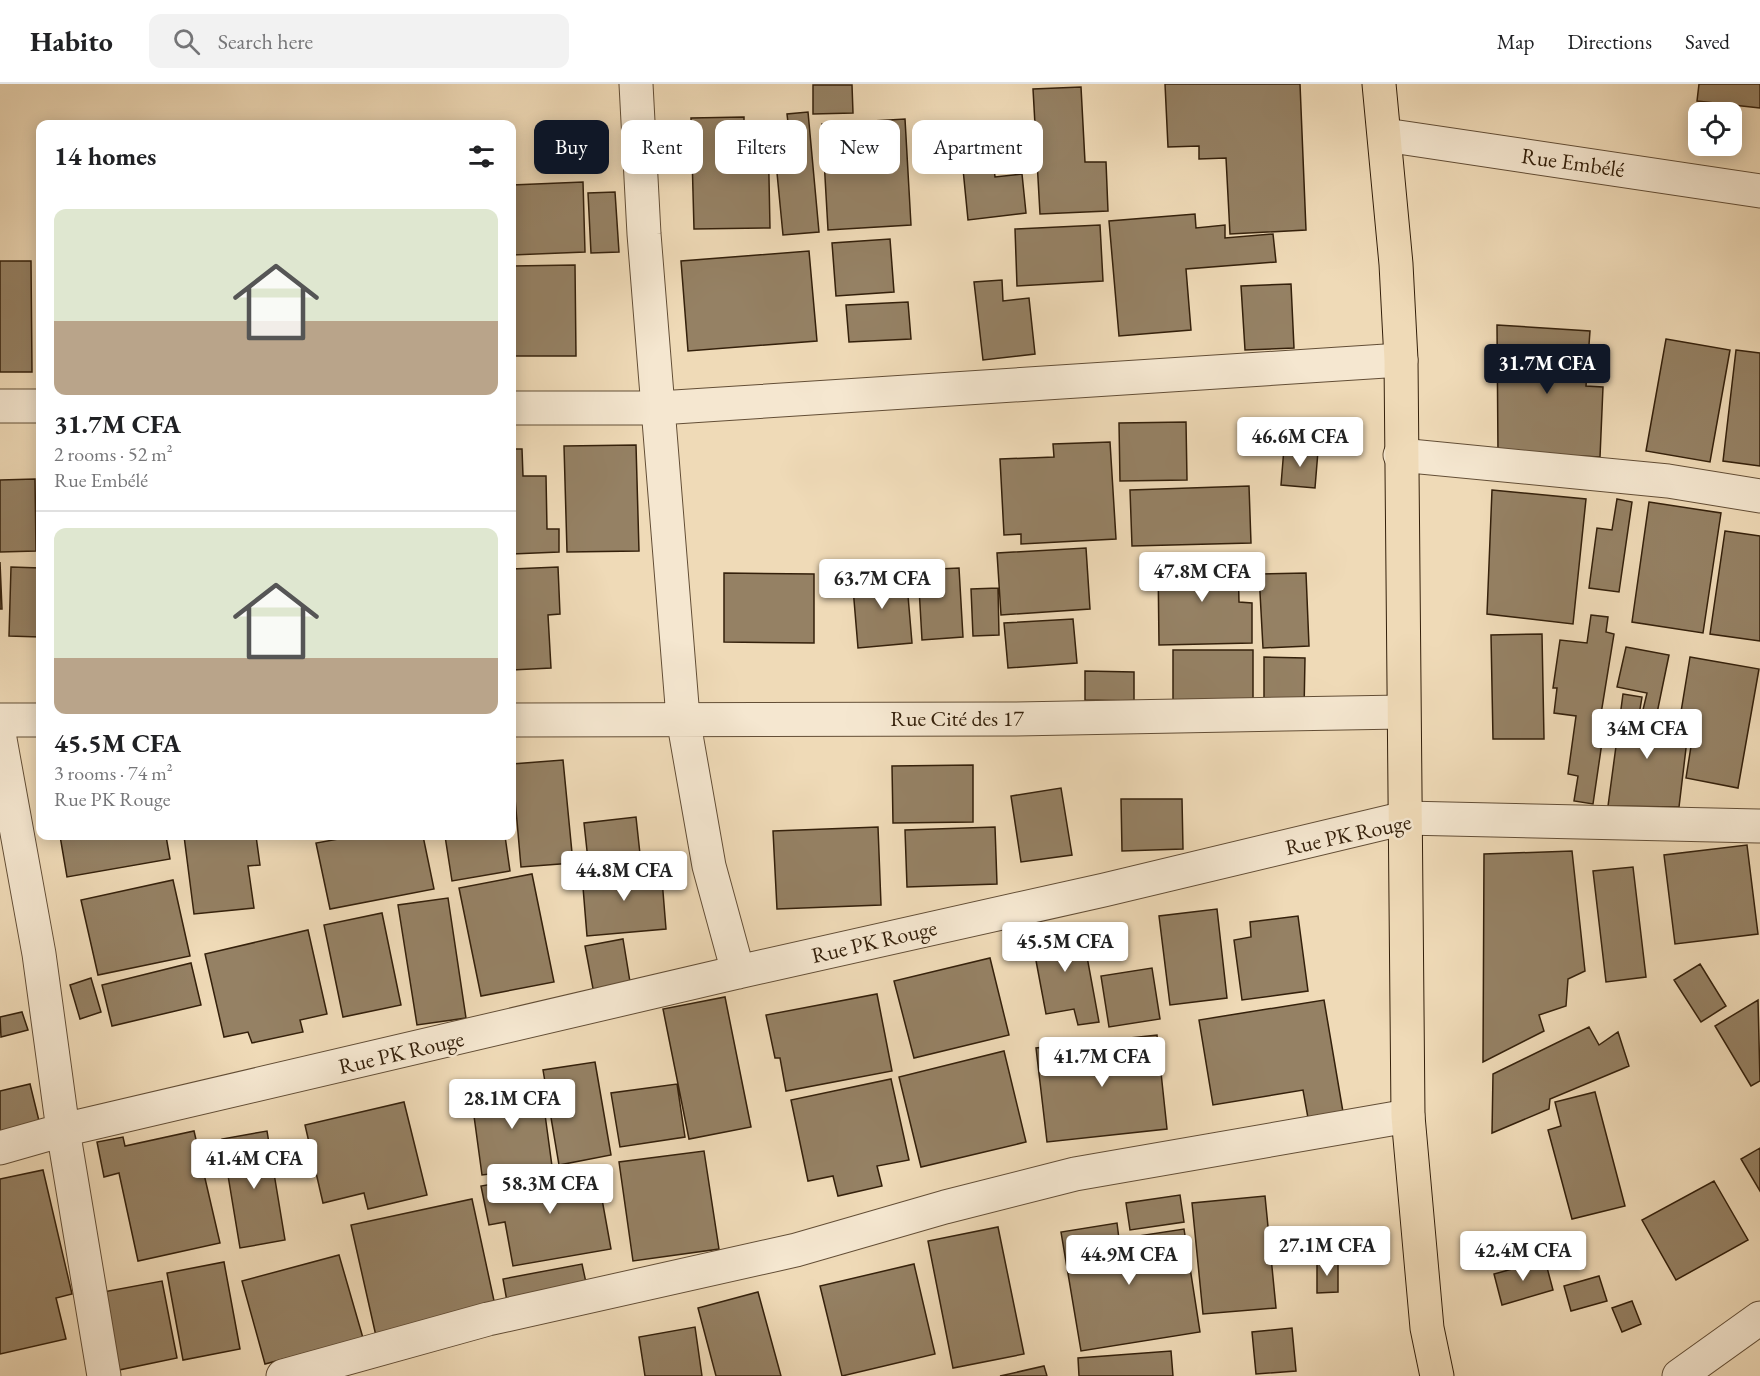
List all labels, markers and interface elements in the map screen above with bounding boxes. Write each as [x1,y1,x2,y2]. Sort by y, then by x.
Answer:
search box [149,14,569,68]
text: Habito [30,23,113,59]
icon: search [170,25,203,58]
text: Search here [218,27,313,56]
text: Map [1497,28,1534,55]
text: Directions [1567,28,1652,55]
text: Saved [1685,28,1730,55]
map controls [1688,102,1742,156]
button: locate [1688,102,1742,156]
chip: Buy [534,120,609,174]
chip: Rent [621,120,703,174]
chip: Filters [715,120,807,174]
chip: New [819,120,900,174]
chip: Apartment [912,120,1043,174]
text: 14 homes [54,139,156,173]
icon: filters [465,140,498,173]
street label: Rue Embélé [1520,141,1627,184]
icon: home [222,248,330,356]
pin: 31.7M CFA [1478,344,1616,395]
text: 31.7M CFA [1498,350,1596,376]
text: 31.7M CFA [54,407,181,441]
pin: 46.6M CFA [1231,417,1369,468]
text: 46.6M CFA [1251,423,1349,449]
text: 2 rooms · 52 m² [54,441,173,467]
text: Rue Embélé [54,467,148,493]
pin: 47.8M CFA [1133,552,1271,603]
text: 47.8M CFA [1153,558,1251,584]
pin: 63.7M CFA [813,559,951,610]
text: 63.7M CFA [833,565,931,591]
icon: home [222,567,330,675]
street label: Rue Cité des 17 [890,704,1024,733]
pin: 34M CFA [1592,709,1702,760]
text: 34M CFA [1606,715,1688,741]
text: 45.5M CFA [54,726,181,760]
text: 3 rooms · 74 m² [54,760,173,786]
text: Rue PK Rouge [54,786,170,812]
street label: Rue PK Rouge [1282,807,1414,862]
pin: 44.8M CFA [555,851,693,902]
text: 44.8M CFA [575,857,673,883]
street label: Rue PK Rouge [808,913,940,970]
pin: 45.5M CFA [996,922,1134,973]
text: 45.5M CFA [1016,928,1114,954]
street label: Rue PK Rouge [335,1024,467,1081]
pin: 41.7M CFA [1033,1037,1171,1088]
text: 41.7M CFA [1053,1043,1151,1069]
pin: 28.1M CFA [443,1079,581,1130]
text: 28.1M CFA [463,1085,561,1111]
pin: 41.4M CFA [185,1139,323,1190]
text: 41.4M CFA [205,1145,303,1171]
pin: 58.3M CFA [481,1164,619,1215]
text: 58.3M CFA [501,1170,599,1196]
pin: 27.1M CFA [1258,1226,1396,1277]
pin: 42.4M CFA [1454,1231,1592,1282]
text: 27.1M CFA [1278,1232,1376,1258]
pin: 44.9M CFA [1060,1235,1198,1286]
text: 42.4M CFA [1474,1237,1572,1263]
text: 44.9M CFA [1080,1241,1178,1267]

